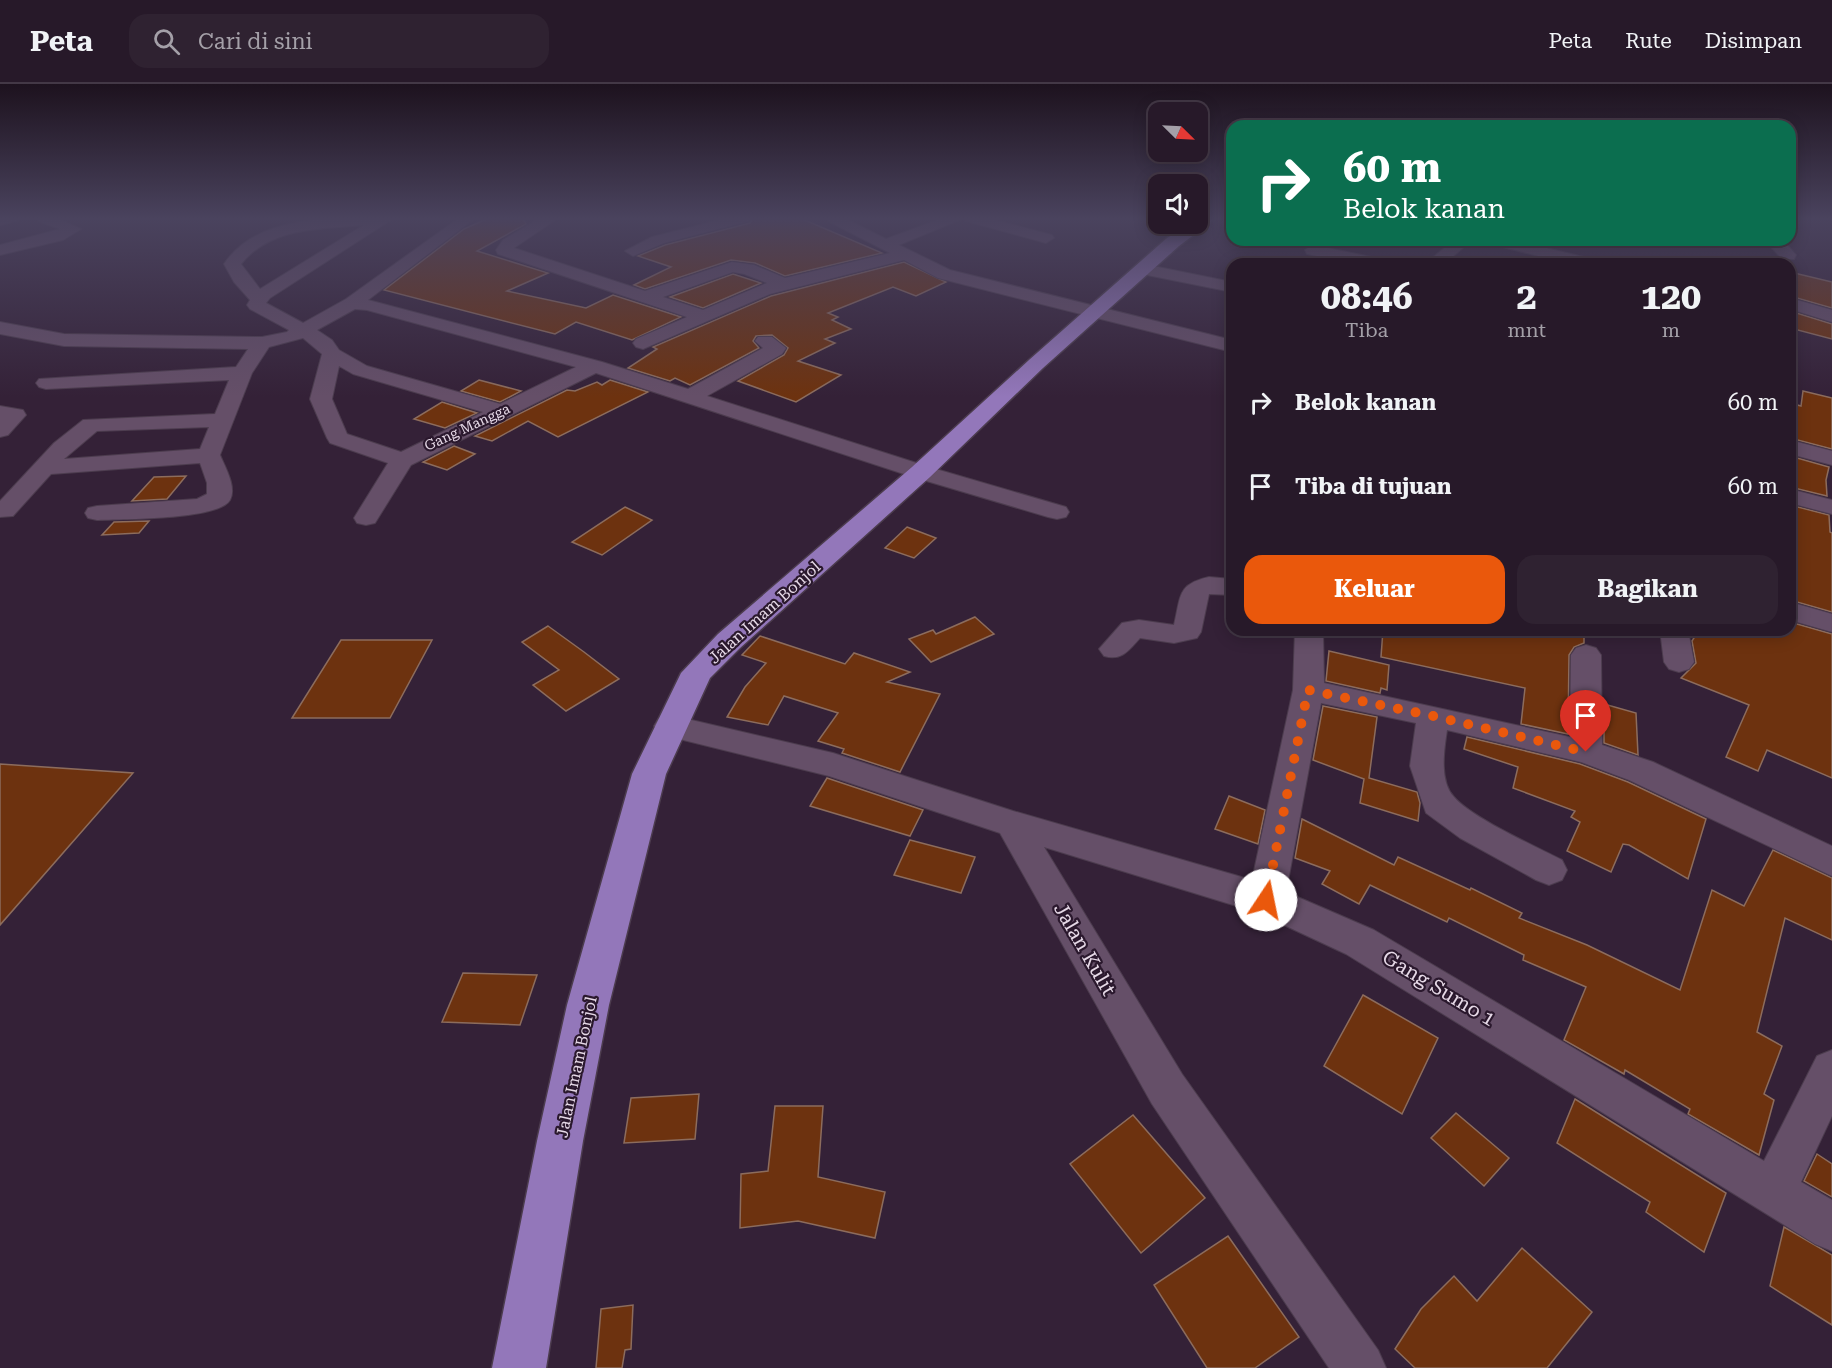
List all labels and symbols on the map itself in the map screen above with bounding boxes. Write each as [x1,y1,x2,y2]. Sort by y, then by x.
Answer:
north arrow [1148,102,1208,162]
street label: Gang Mangga [422,400,513,454]
street label: Jalan Imam Bonjol [705,557,824,667]
pin [1560,690,1611,752]
position arrow [1234,868,1298,932]
street label: Jalan Kulit [1049,898,1121,1000]
street label: Gang Sumo 1 [1378,945,1500,1031]
street label: Jalan Imam Bonjol [552,995,601,1139]

